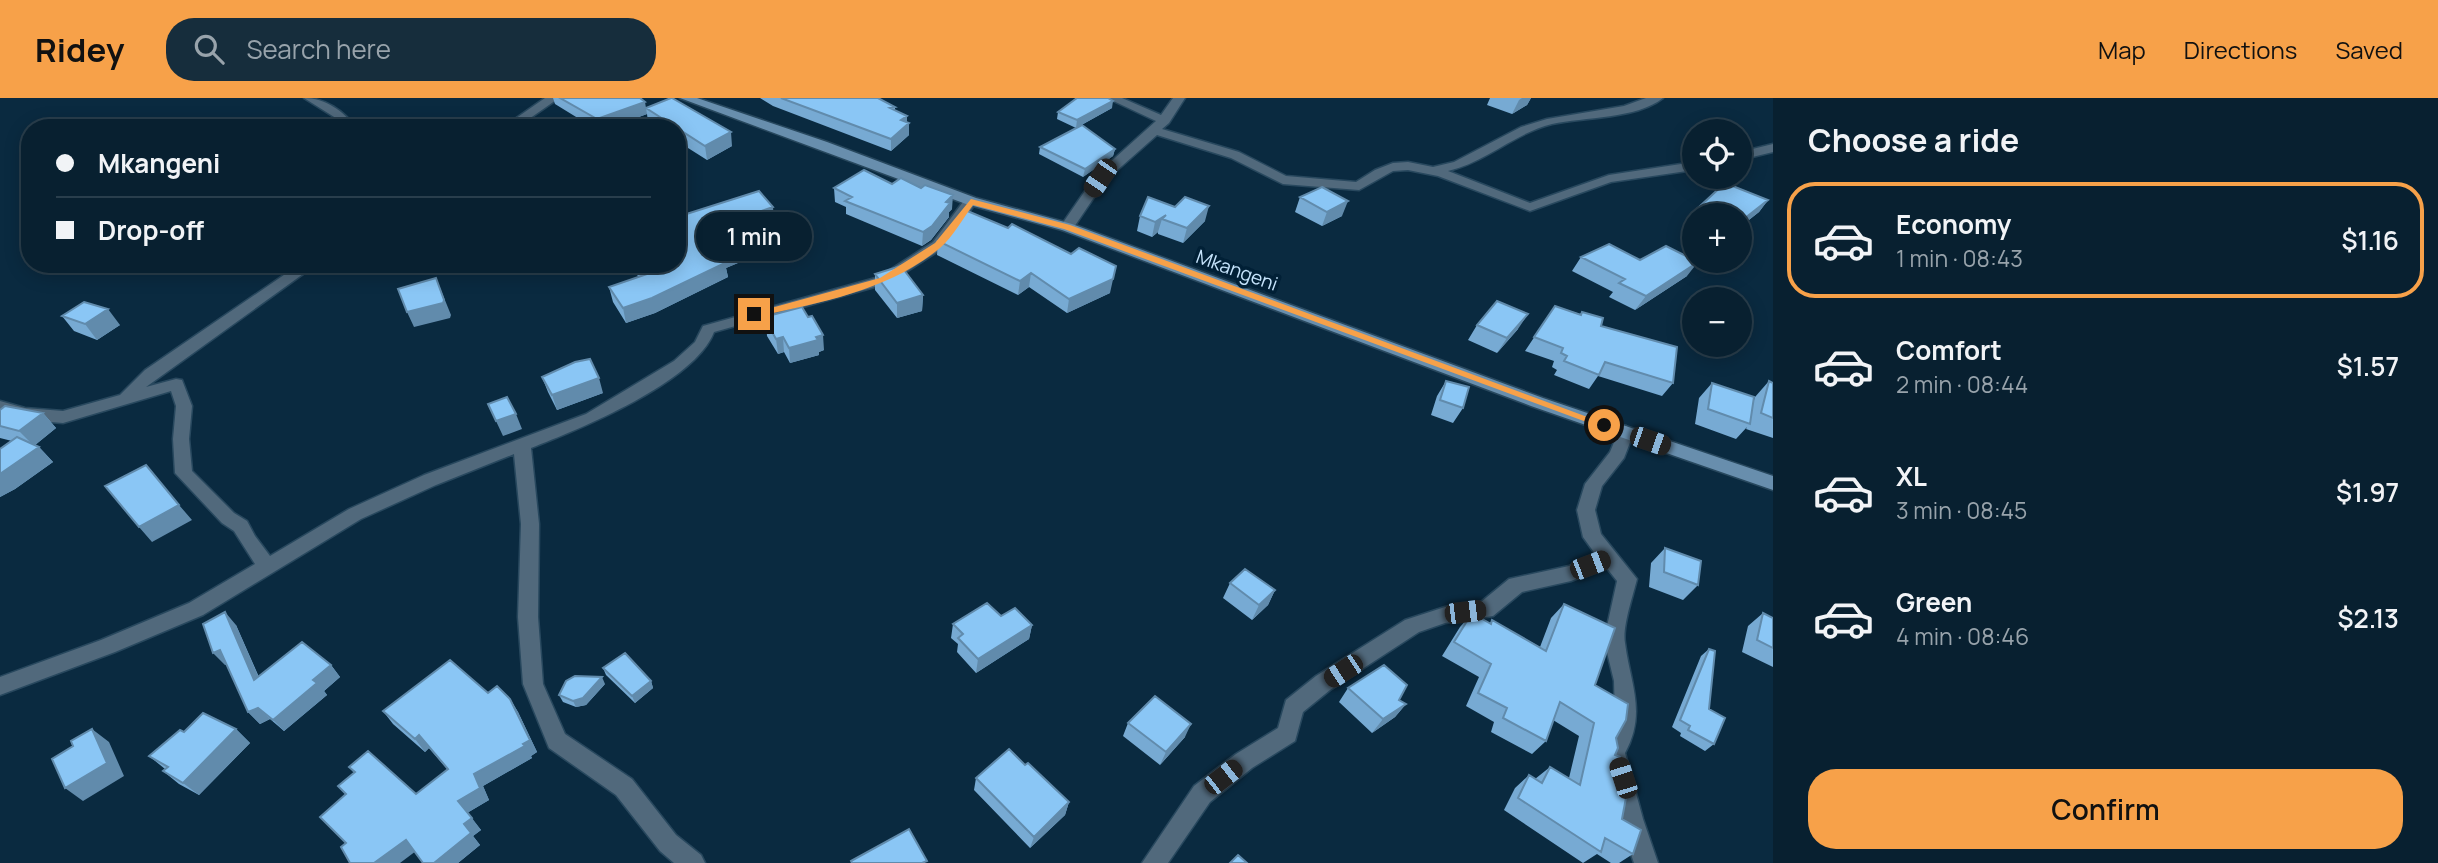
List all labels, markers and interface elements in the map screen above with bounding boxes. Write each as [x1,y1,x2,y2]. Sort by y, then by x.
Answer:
search box [166,18,656,81]
text: Ridey [35,27,124,72]
icon: search [190,30,228,68]
text: Search here [246,31,391,67]
text: Map [2098,33,2146,66]
text: Directions [2184,33,2297,66]
text: Saved [2335,33,2403,66]
text: Choose a ride [1808,118,2019,162]
map controls [1682,119,1752,357]
button: locate [1682,119,1752,189]
text: Mkangeni [98,145,220,181]
car [1080,155,1121,201]
button: + [1682,203,1752,273]
text: Economy [1896,206,2011,242]
icon: car [1812,209,1875,272]
text: Drop-off [98,212,204,248]
callout: 1 min [696,212,812,262]
text: 1 min [727,220,781,252]
text: $1.16 [2342,222,2399,258]
text: 1 min · 08:43 [1896,242,2023,274]
street label: Mkangeni [1193,243,1281,297]
button: − [1682,287,1752,357]
route end [738,298,770,330]
text: Comfort [1896,332,2002,368]
icon: car [1812,335,1875,398]
text: $1.57 [2337,348,2399,384]
text: 2 min · 08:44 [1896,368,2028,400]
route start [1588,409,1620,441]
car [1627,424,1674,458]
text: XL [1896,458,1927,494]
icon: car [1812,461,1875,524]
text: $1.97 [2336,474,2399,510]
text: 3 min · 08:45 [1896,494,2027,526]
car [1567,548,1614,582]
text: Green [1896,584,1972,620]
icon: car [1812,587,1875,650]
car [1443,599,1488,625]
text: $2.13 [2338,600,2399,636]
text: 4 min · 08:46 [1896,620,2029,652]
car [1320,651,1367,691]
car [1607,755,1640,801]
car [1200,756,1247,798]
button: Confirm [1808,769,2403,849]

